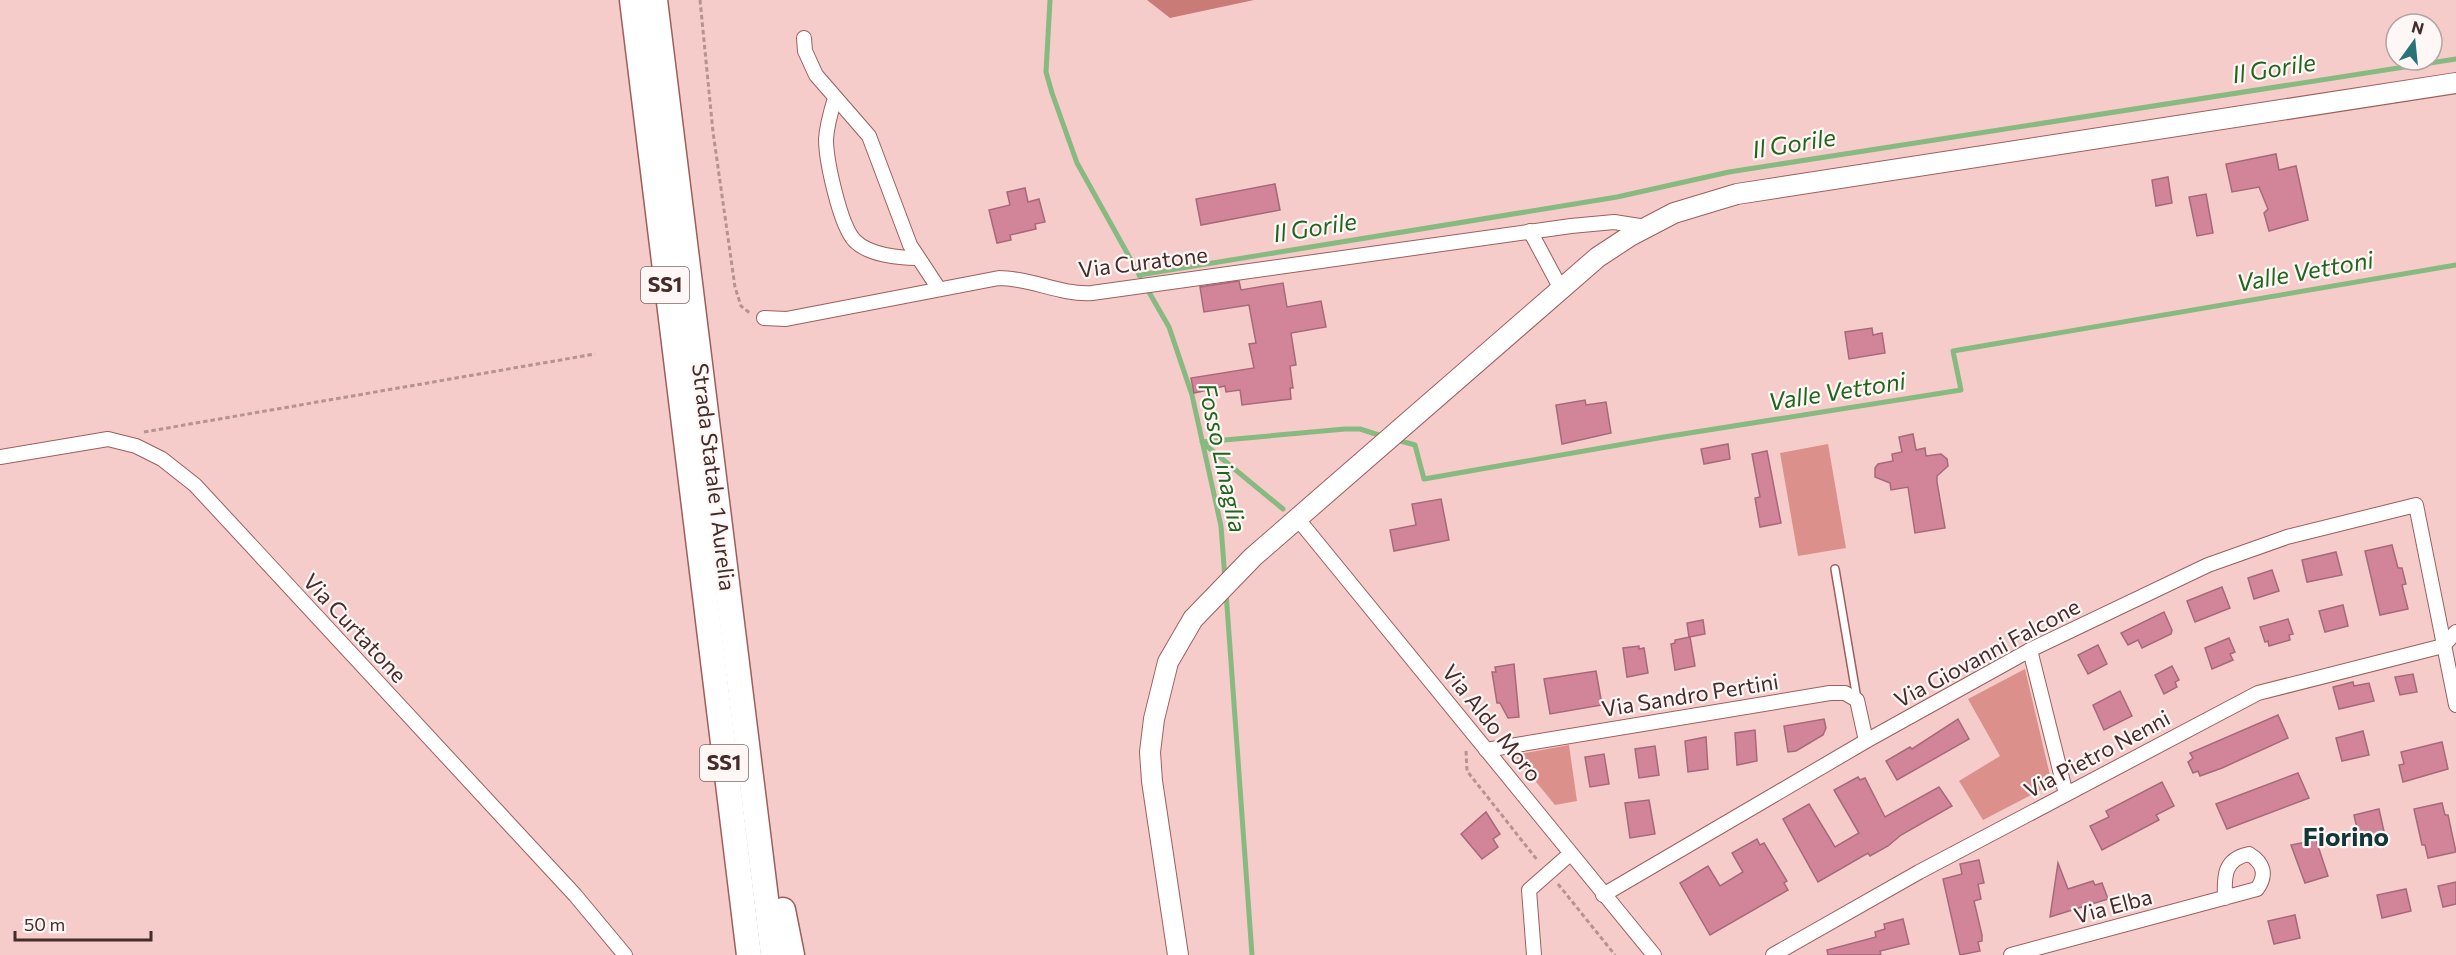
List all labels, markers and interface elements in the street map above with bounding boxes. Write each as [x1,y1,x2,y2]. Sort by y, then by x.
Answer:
north arrow [2384,12,2444,72]
text: N [2410,16,2426,38]
water label: Il Gorile [2230,47,2318,88]
water label: Il Gorile [1750,122,1838,163]
water label: Il Gorile [1271,206,1359,247]
street label: Via Curatone [1077,240,1209,283]
water label: Valle Vettoni [2234,244,2376,297]
road number: SS1 [641,267,689,303]
street label: Strada Statale 1 Aurelia [687,362,742,592]
water label: Valle Vettoni [1766,365,1908,416]
water label: Fosso Linaglia [1193,380,1253,535]
street label: Via Curtatone [298,567,413,688]
street label: Via Giovanni Falcone [1889,592,2084,713]
street label: Via Aldo Moro [1437,659,1548,787]
street label: Via Sandro Pertini [1600,667,1780,722]
street label: Via Pietro Nenni [2019,704,2174,803]
road number: SS1 [700,745,748,781]
district label: Fiorino [2303,820,2389,851]
street label: Via Elba [2071,882,2155,929]
scale bar [15,904,152,942]
text: 50 m [24,913,65,935]

